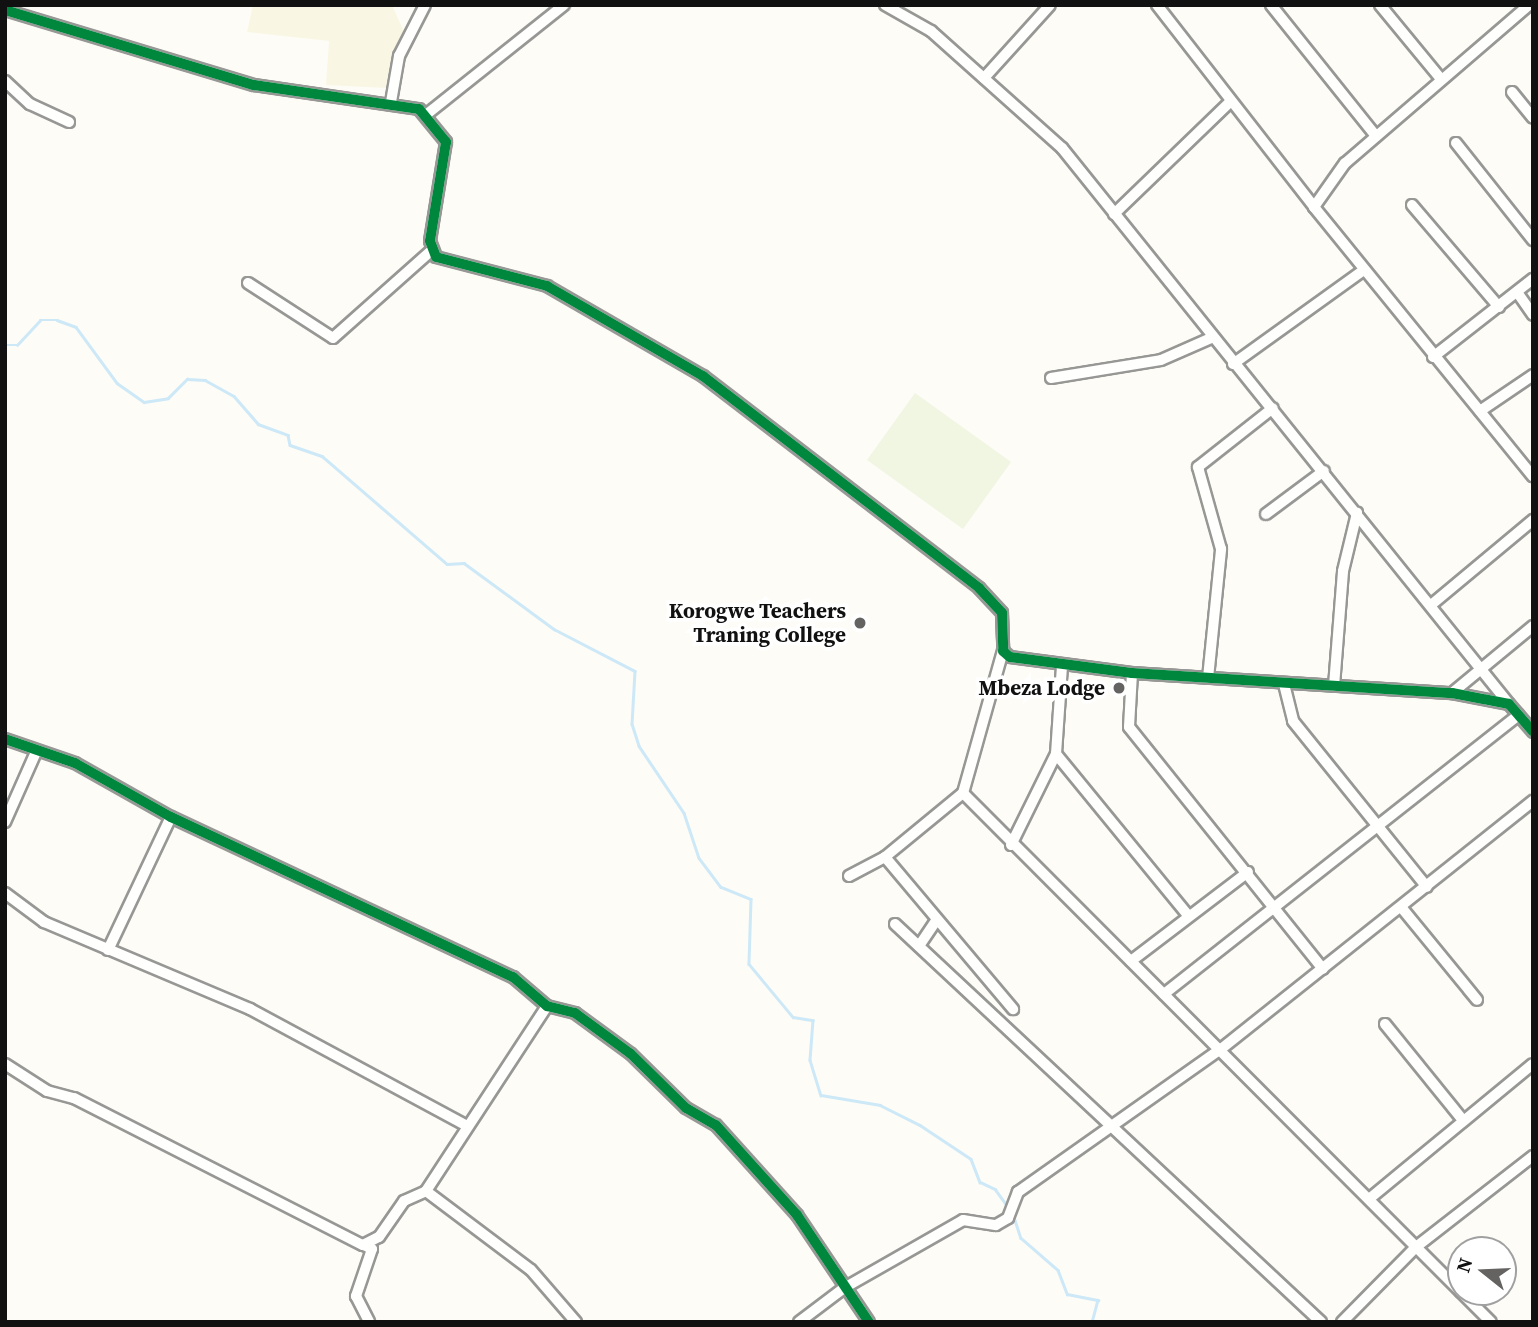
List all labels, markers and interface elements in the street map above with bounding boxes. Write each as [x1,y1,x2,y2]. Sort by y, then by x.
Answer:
place label: Korogwe Teachers Traning College [669,598,846,648]
marker: Korogwe Teachers Traning College [852,615,868,631]
place label: Mbeza Lodge [978,675,1105,701]
marker: Mbeza Lodge [1111,680,1127,696]
north arrow [1447,1236,1517,1306]
text: N [1449,1255,1478,1276]

